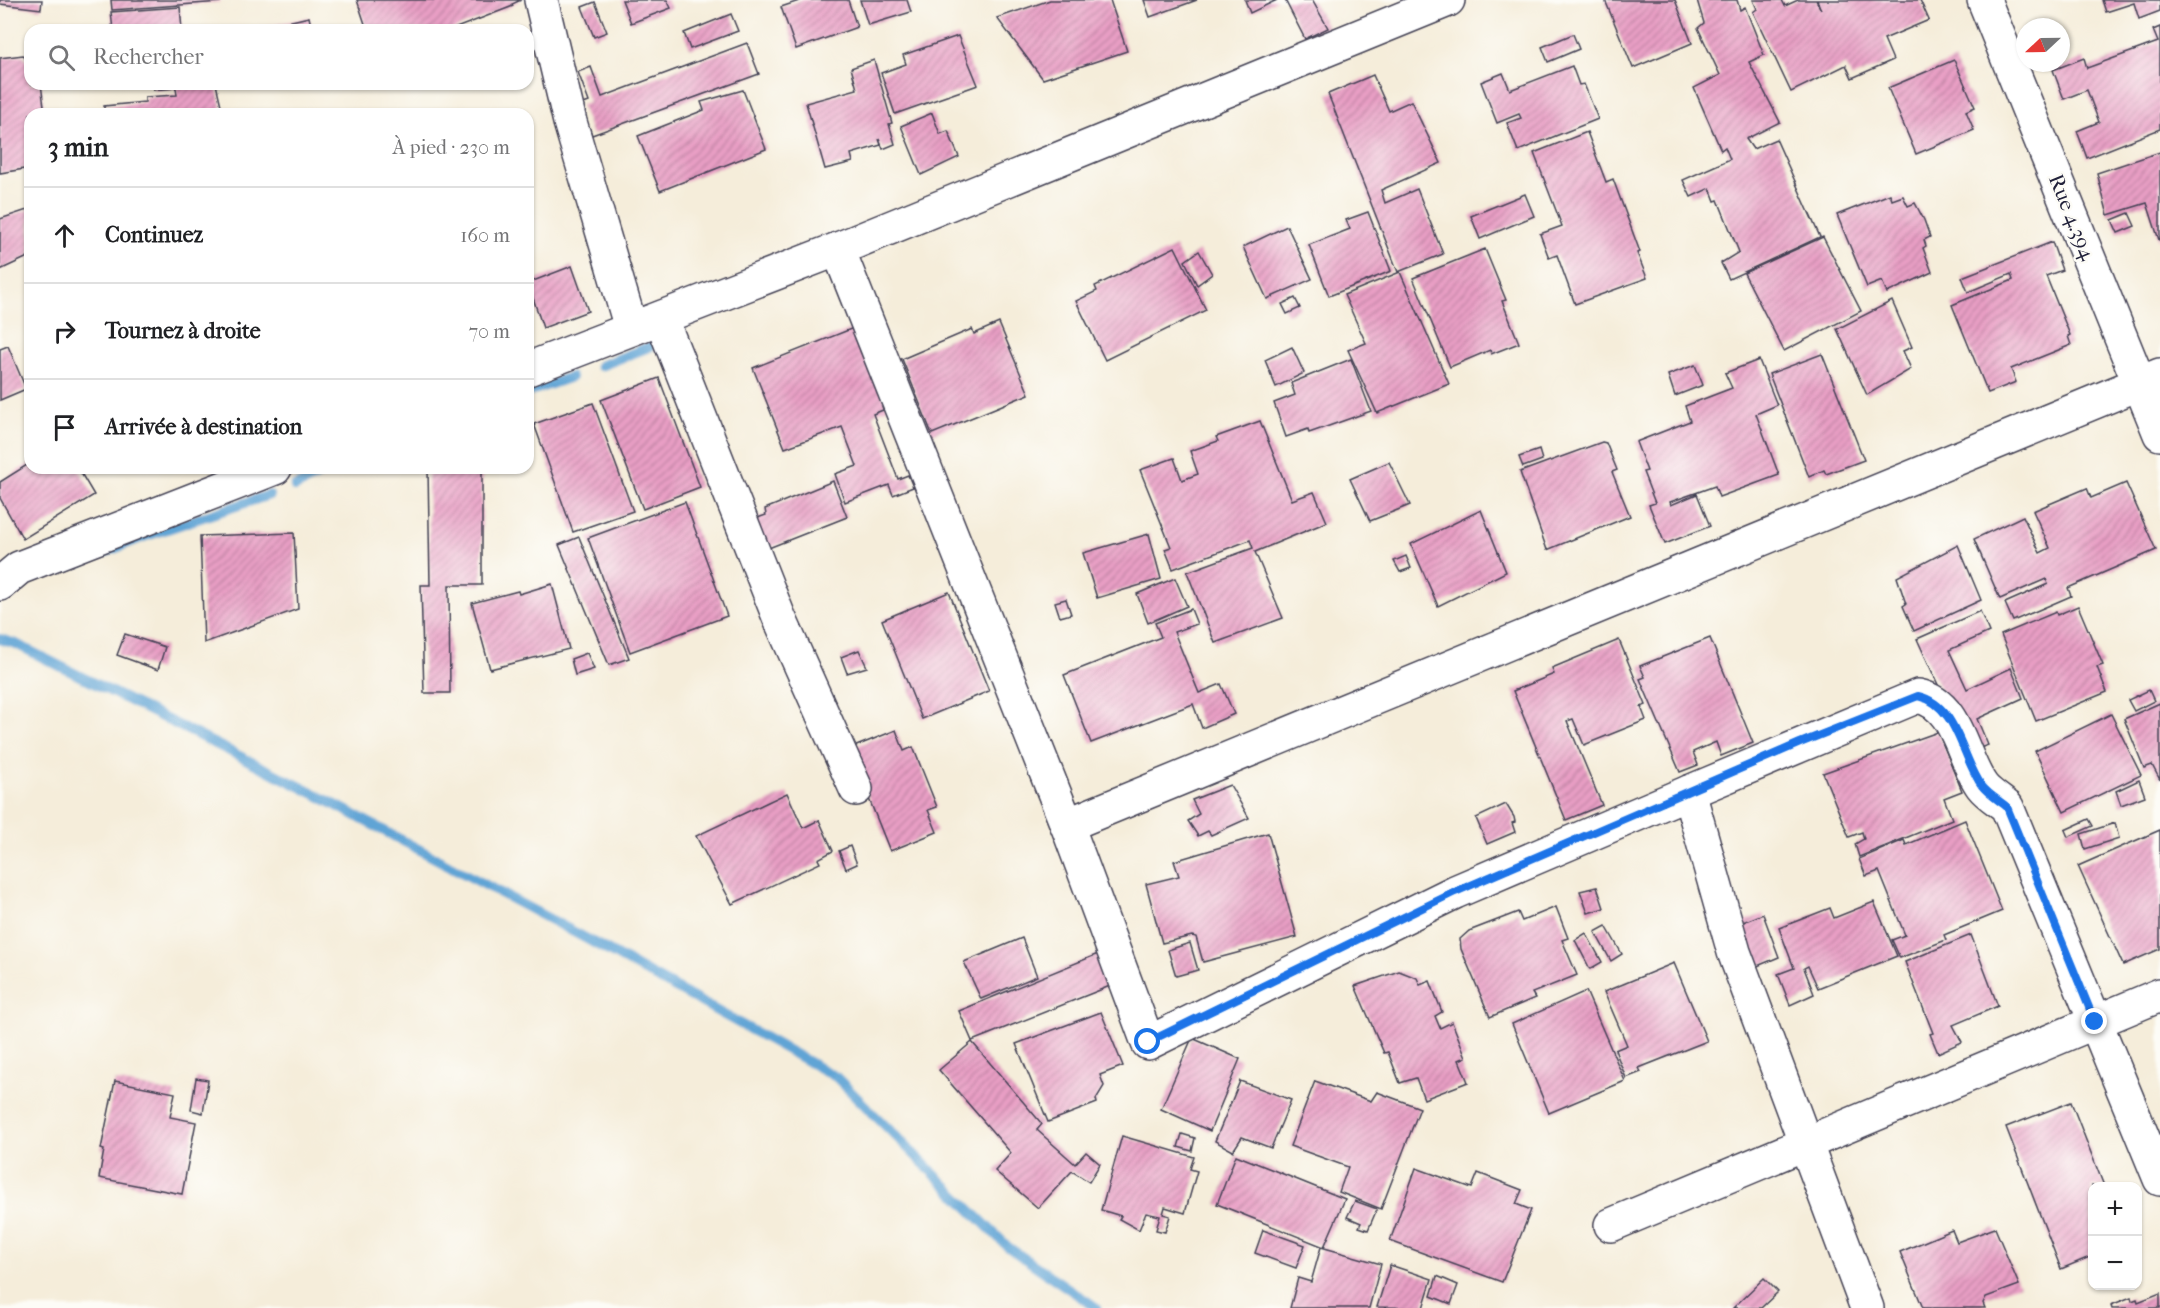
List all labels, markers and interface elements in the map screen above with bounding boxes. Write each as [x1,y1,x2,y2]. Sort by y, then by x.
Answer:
north arrow [2016,18,2070,72]
search box [24,24,534,90]
icon: search [45,41,78,74]
text: Rechercher [93,44,204,70]
text: 3 min [48,132,109,163]
text: À pied · 230 m [392,136,510,159]
street label: Rue 4.394 [2044,171,2100,264]
icon: ahead [48,219,81,252]
text: Continuez [105,222,203,248]
text: 160 m [460,224,510,247]
icon: right [48,315,81,348]
text: Tournez à droite [105,318,261,344]
text: 70 m [468,320,510,343]
icon: arrive [48,411,81,444]
text: Arrivée à destination [105,414,302,440]
route end [2081,1008,2107,1034]
route start [1134,1028,1160,1054]
map controls [2088,1182,2142,1290]
button: + [2088,1182,2142,1236]
button: − [2088,1236,2142,1290]

